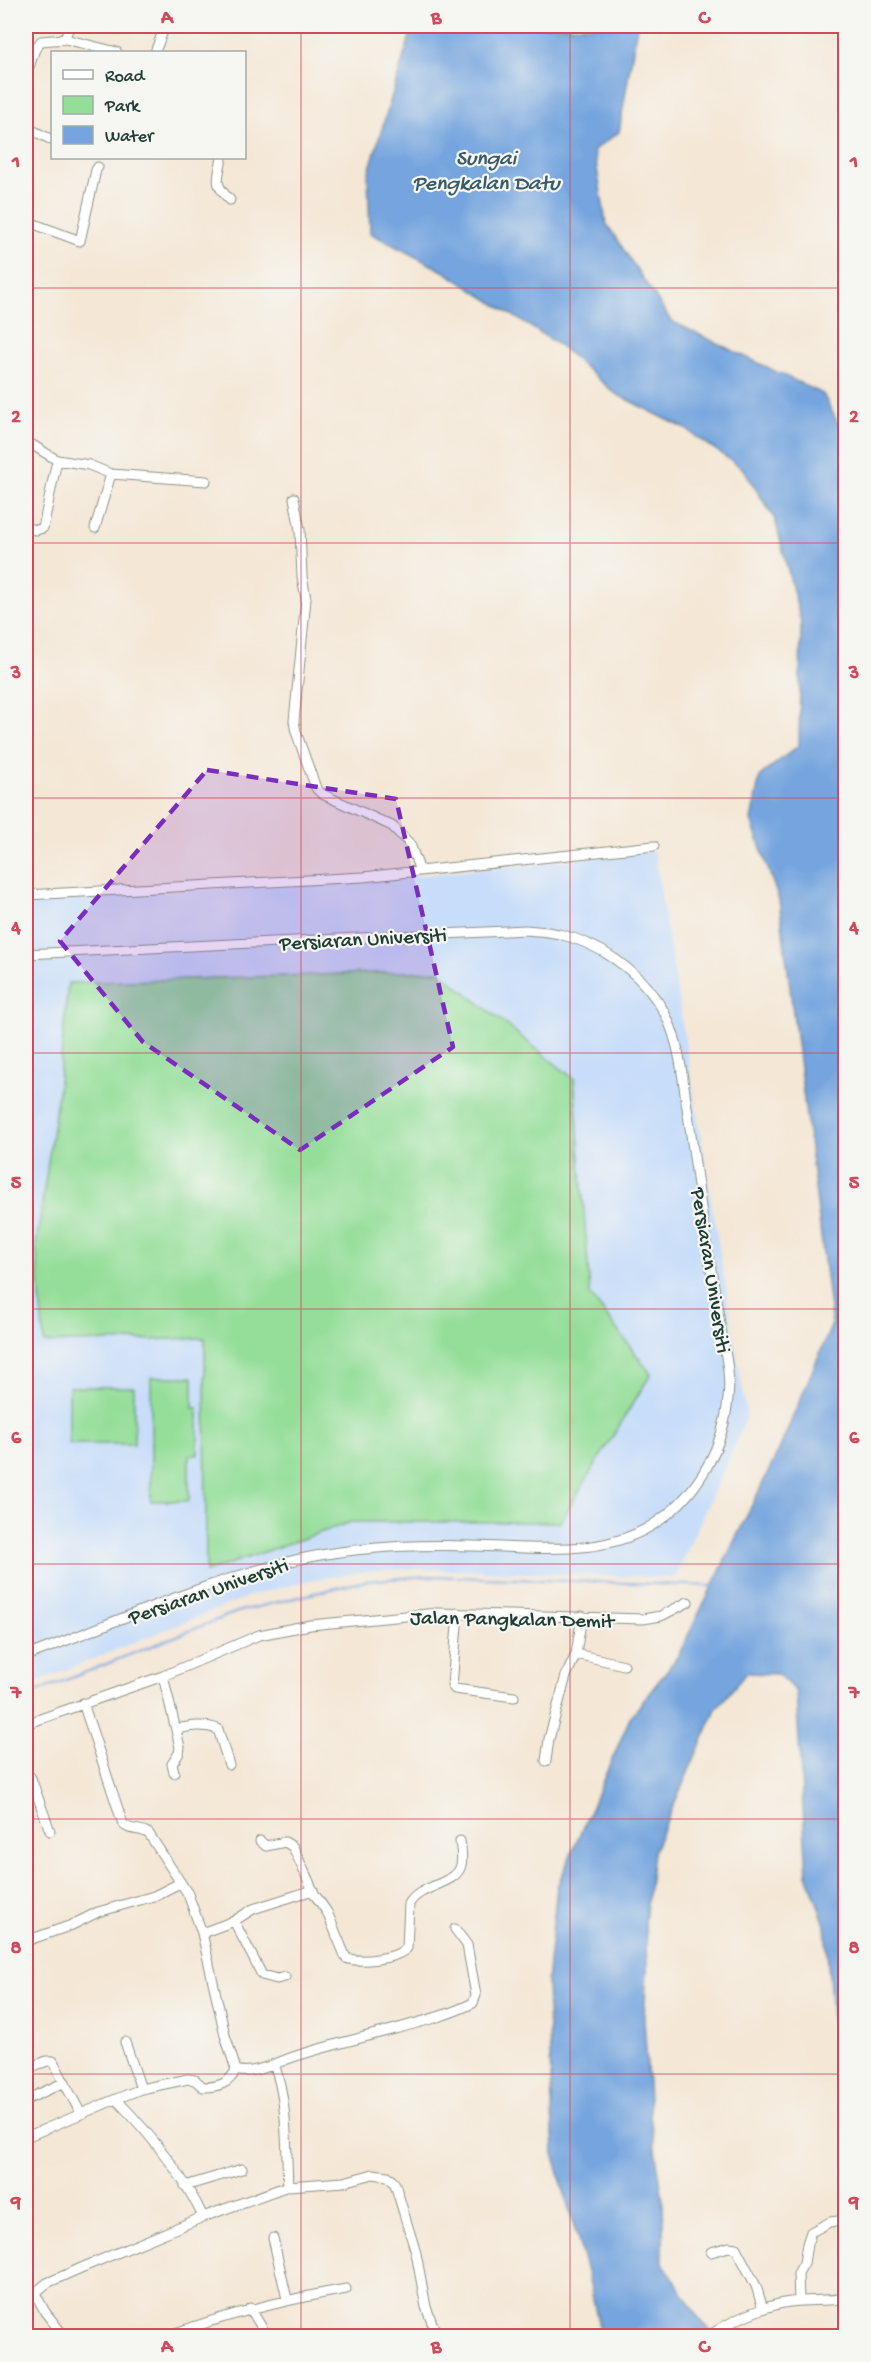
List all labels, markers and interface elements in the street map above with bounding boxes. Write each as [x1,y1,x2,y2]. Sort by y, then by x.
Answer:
text: A [160,8,175,31]
text: B [430,8,442,31]
text: C [698,8,712,31]
legend [51,51,246,159]
text: Road [105,67,146,88]
text: Park [104,97,141,118]
text: Water [105,127,155,148]
water label: Sungai Pengkalan Datu [412,147,561,198]
text: 1 [11,152,20,175]
text: 1 [849,152,858,175]
text: 2 [11,407,21,430]
text: 2 [849,407,859,430]
text: 3 [10,663,21,686]
text: 3 [848,663,859,686]
text: 4 [10,918,21,941]
text: 4 [848,918,859,941]
street label: Persiaran Universiti [278,925,447,958]
text: 5 [11,1173,22,1196]
text: 5 [849,1173,860,1196]
street label: Persiaran Universiti [683,1185,734,1355]
text: 6 [11,1428,22,1451]
text: 6 [849,1428,860,1451]
street label: Persiaran Universiti [125,1554,292,1633]
street label: Jalan Pangkalan Demit [410,1607,617,1636]
text: 7 [10,1683,23,1706]
text: 7 [848,1683,861,1706]
text: 8 [11,1938,22,1961]
text: 8 [849,1938,860,1961]
text: 9 [10,2193,21,2216]
text: 9 [848,2193,859,2216]
text: A [160,2337,175,2360]
text: B [430,2337,442,2360]
text: C [698,2337,712,2360]

